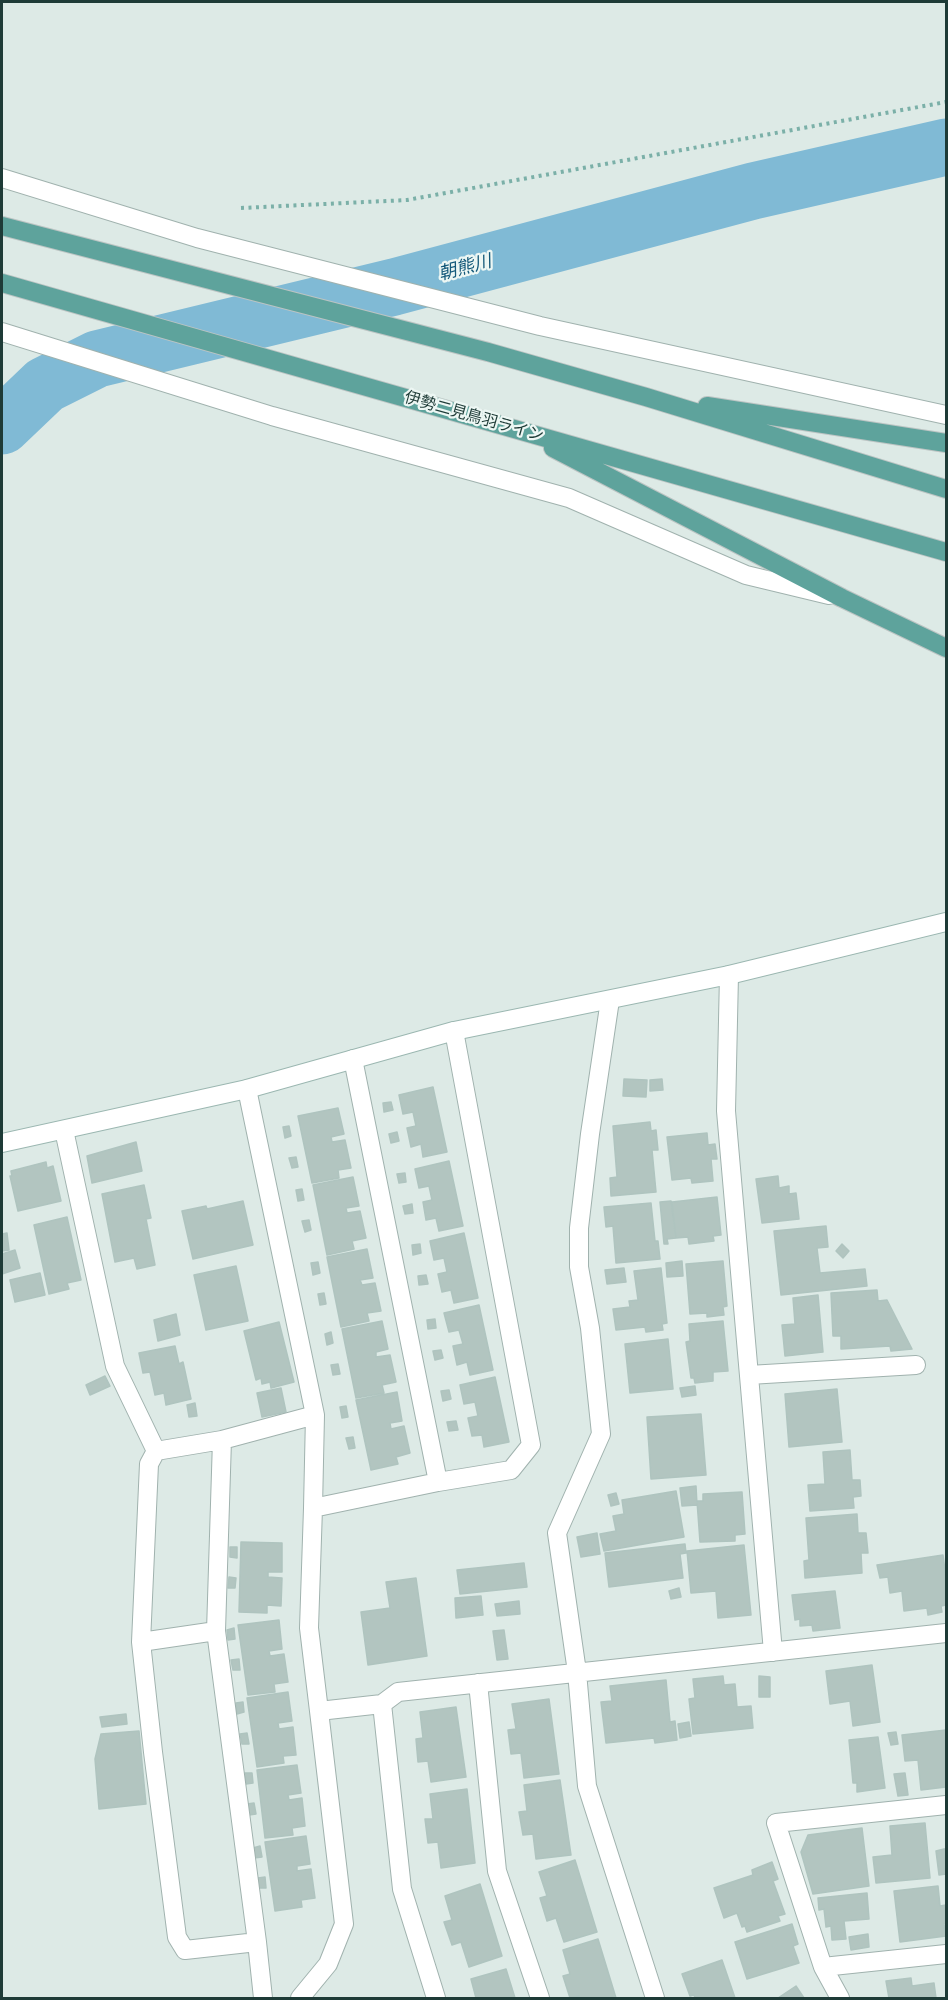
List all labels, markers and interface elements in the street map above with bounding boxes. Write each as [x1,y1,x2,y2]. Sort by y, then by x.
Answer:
water label: 朝熊川 [436,251,494,285]
street label: 伊勢二見鳥羽ライン [402,388,546,446]

